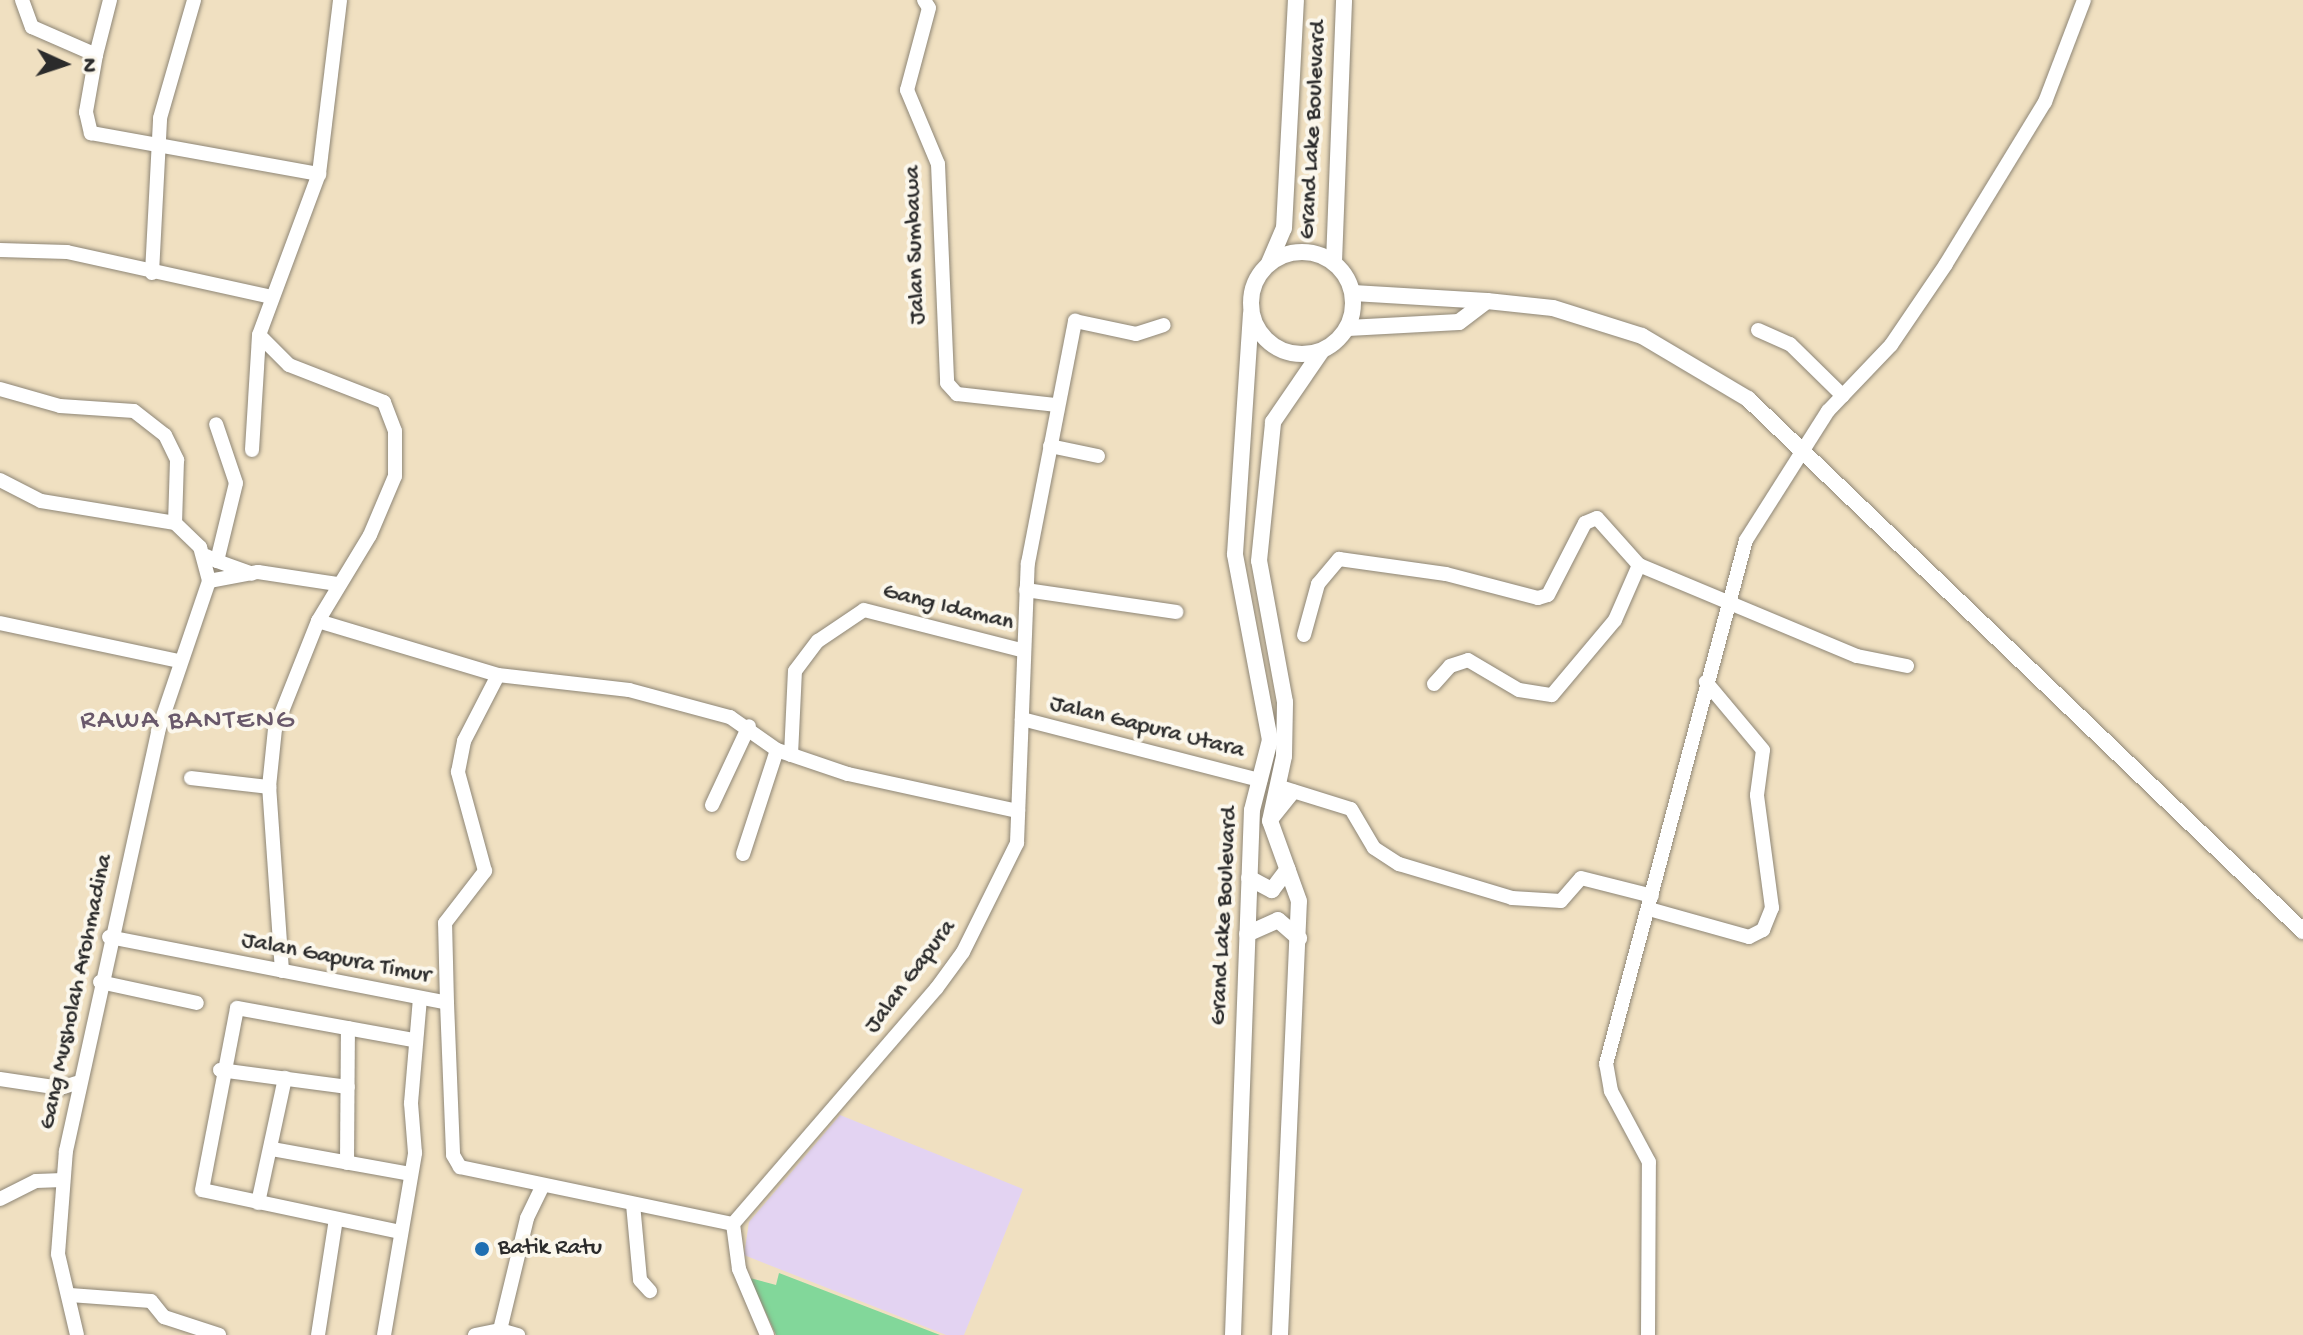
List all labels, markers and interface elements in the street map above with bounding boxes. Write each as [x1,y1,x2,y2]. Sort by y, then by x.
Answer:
street label: Grand Lake Boulevard [1294,20,1334,240]
north arrow [24,24,104,104]
text: N [75,57,101,73]
street label: Jalan Sumbawa [899,165,933,325]
street label: Gang Idaman [879,578,1017,638]
street label: Jalan Gapura Utara [1047,690,1247,766]
district label: RAWA BANTENG [80,705,296,739]
street label: Grand Lake Boulevard [1205,806,1245,1026]
street label: Gang Musholah Arohmadina [34,852,120,1132]
street label: Jalan Gapura [859,914,963,1040]
street label: Jalan Gapura Timur [239,927,433,991]
place label: Batik Ratu [498,1235,602,1263]
marker: Batik Ratu [473,1240,491,1258]

